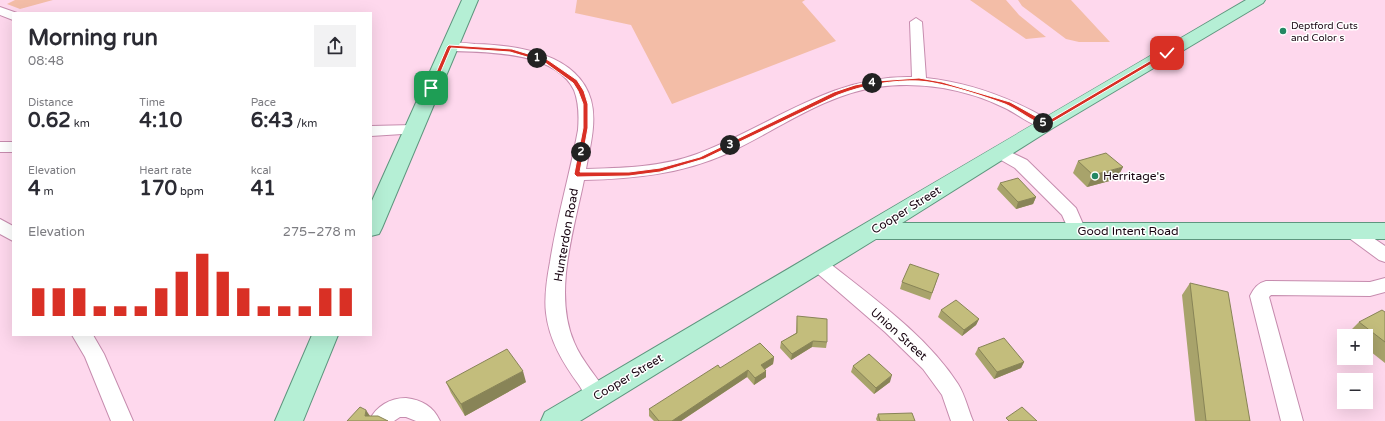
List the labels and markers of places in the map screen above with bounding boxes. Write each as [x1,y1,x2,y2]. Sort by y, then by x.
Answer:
place label: Deptford Cuts and Color s [1291,20,1358,44]
marker: Deptford Cuts and Color s [1278,26,1288,36]
pin [1150,36,1184,70]
pin: 1 [527,48,547,68]
pin [414,71,448,105]
pin: 4 [862,73,882,93]
pin: 5 [1033,113,1053,133]
pin: 3 [720,135,740,155]
pin: 2 [571,142,591,162]
place label: Herritage's [1103,169,1165,183]
marker: Herritage's [1090,171,1100,181]

